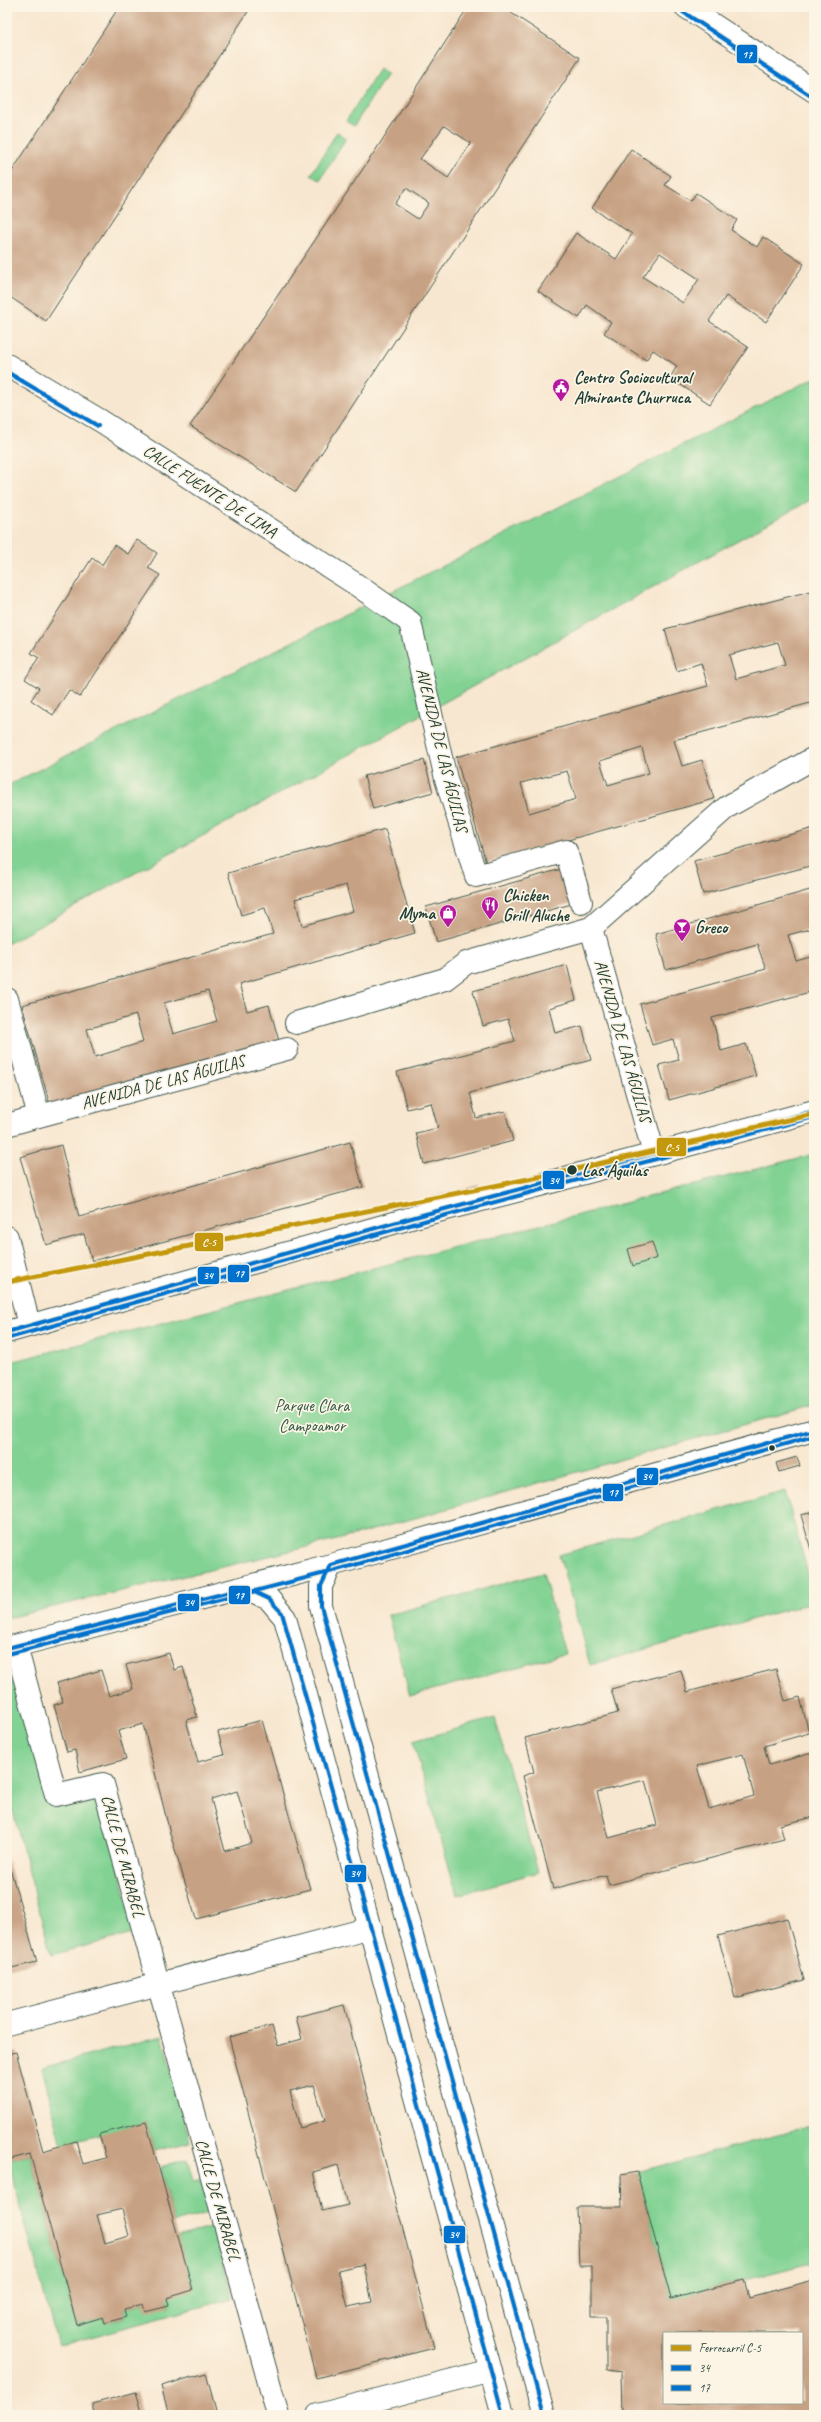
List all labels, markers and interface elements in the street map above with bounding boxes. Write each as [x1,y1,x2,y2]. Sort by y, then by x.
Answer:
line badge: 17 [736,44,758,64]
text: 17 [742,47,753,61]
place label: Centro Sociocultural Almirante Churruca [574,367,694,408]
public building icon: Centro Sociocultural Almirante Churruca [551,377,571,402]
street label: CALLE FUENTE DE LIMA [139,440,281,542]
street label: AVENIDA DE LAS ÁGUILAS [411,666,474,837]
place label: Chicken Grill Aluche [503,885,570,926]
restaurant icon: Chicken Grill Aluche [480,895,500,920]
place label: Myma [399,903,436,924]
shop icon: Myma [438,903,458,928]
bar icon: Greco [672,917,692,942]
place label: Greco [695,917,729,938]
street label: AVENIDA DE LAS ÁGUILAS [590,957,658,1127]
street label: AVENIDA DE LAS ÁGUILAS [79,1048,250,1114]
line badge: C-5 [656,1137,687,1157]
text: C-5 [665,1140,680,1154]
place label: Las Águilas [582,1160,649,1181]
marker: Las Águilas [565,1163,579,1177]
line badge: 34 [542,1170,565,1190]
text: 34 [549,1173,561,1187]
line badge: C-5 [194,1232,224,1252]
text: C-5 [202,1235,217,1249]
line badge: 17 [227,1264,250,1283]
line badge: 34 [197,1266,220,1285]
text: 17 [234,1266,245,1280]
text: 34 [203,1268,215,1282]
park label: Parque Clara Campoamor [275,1395,350,1436]
unlabelled marker [767,1443,777,1453]
line badge: 34 [636,1467,659,1486]
text: 34 [642,1469,654,1483]
line badge: 17 [602,1483,624,1502]
text: 17 [608,1485,619,1499]
line badge: 17 [228,1585,251,1605]
text: 17 [234,1588,245,1602]
line badge: 34 [177,1593,200,1612]
text: 34 [184,1595,196,1609]
street label: CALLE DE MIRABEL [97,1793,150,1920]
line badge: 34 [344,1864,367,1883]
text: 34 [350,1866,362,1880]
street label: CALLE DE MIRABEL [191,2137,246,2264]
line badge: 34 [443,2225,466,2244]
text: 34 [449,2227,461,2241]
legend [663,2332,803,2404]
text: Ferrocarril C-5 [699,2340,762,2356]
text: 34 [699,2360,711,2376]
text: 17 [699,2380,710,2396]

